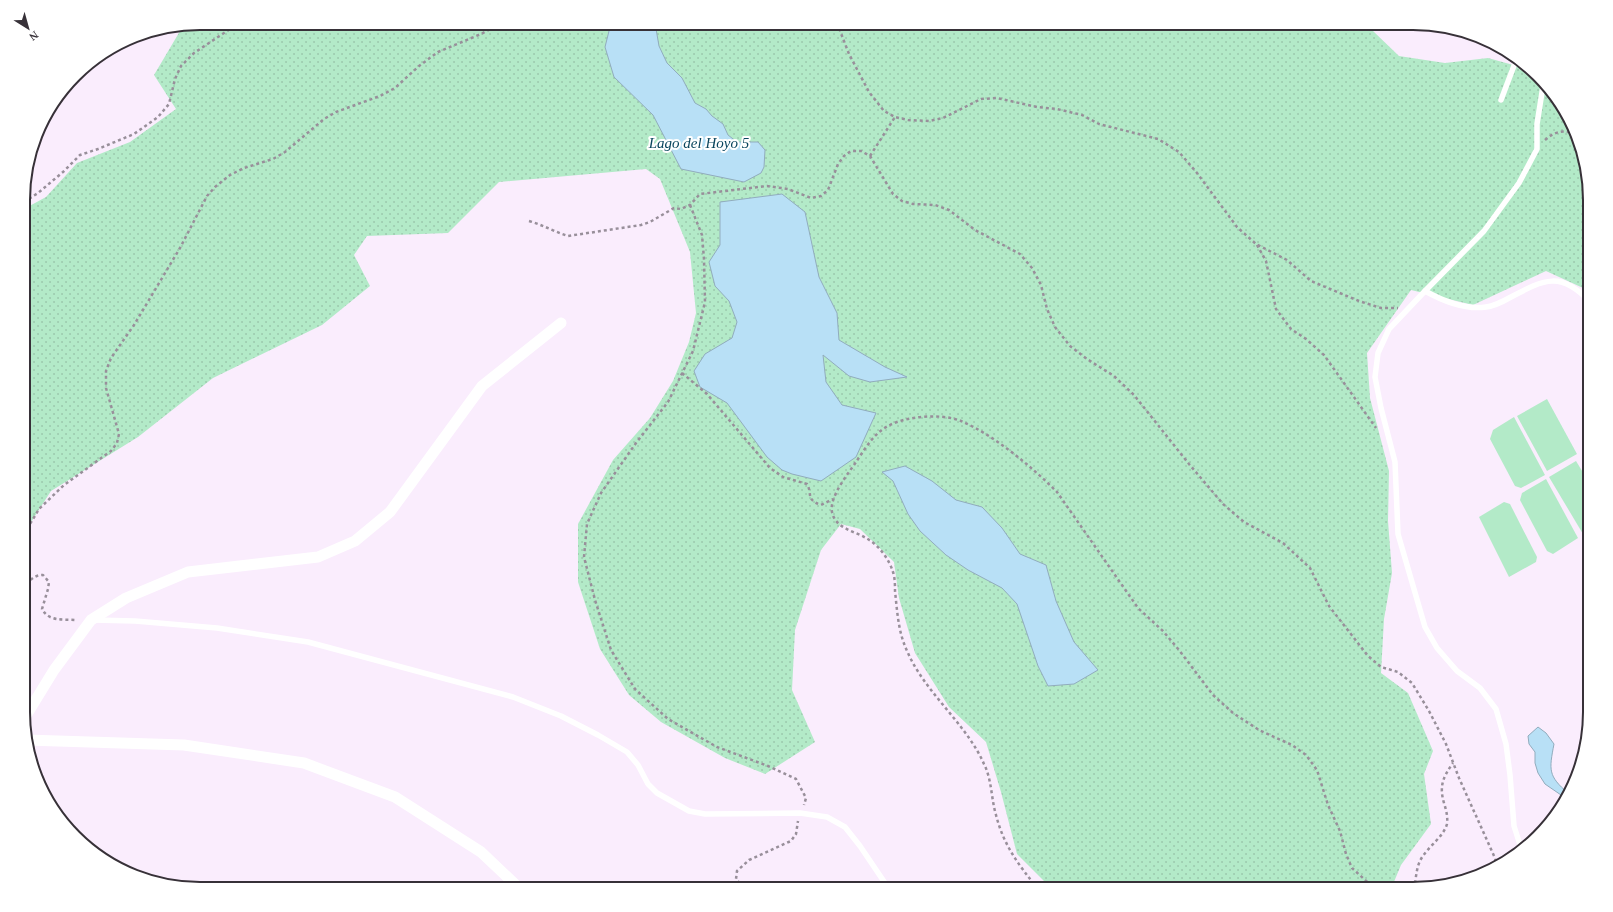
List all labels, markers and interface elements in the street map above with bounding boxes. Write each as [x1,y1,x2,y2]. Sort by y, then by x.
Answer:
north arrow [8,8,48,48]
text: N [27,29,41,43]
water label: Lago del Hoyo 5 [648,135,750,151]

